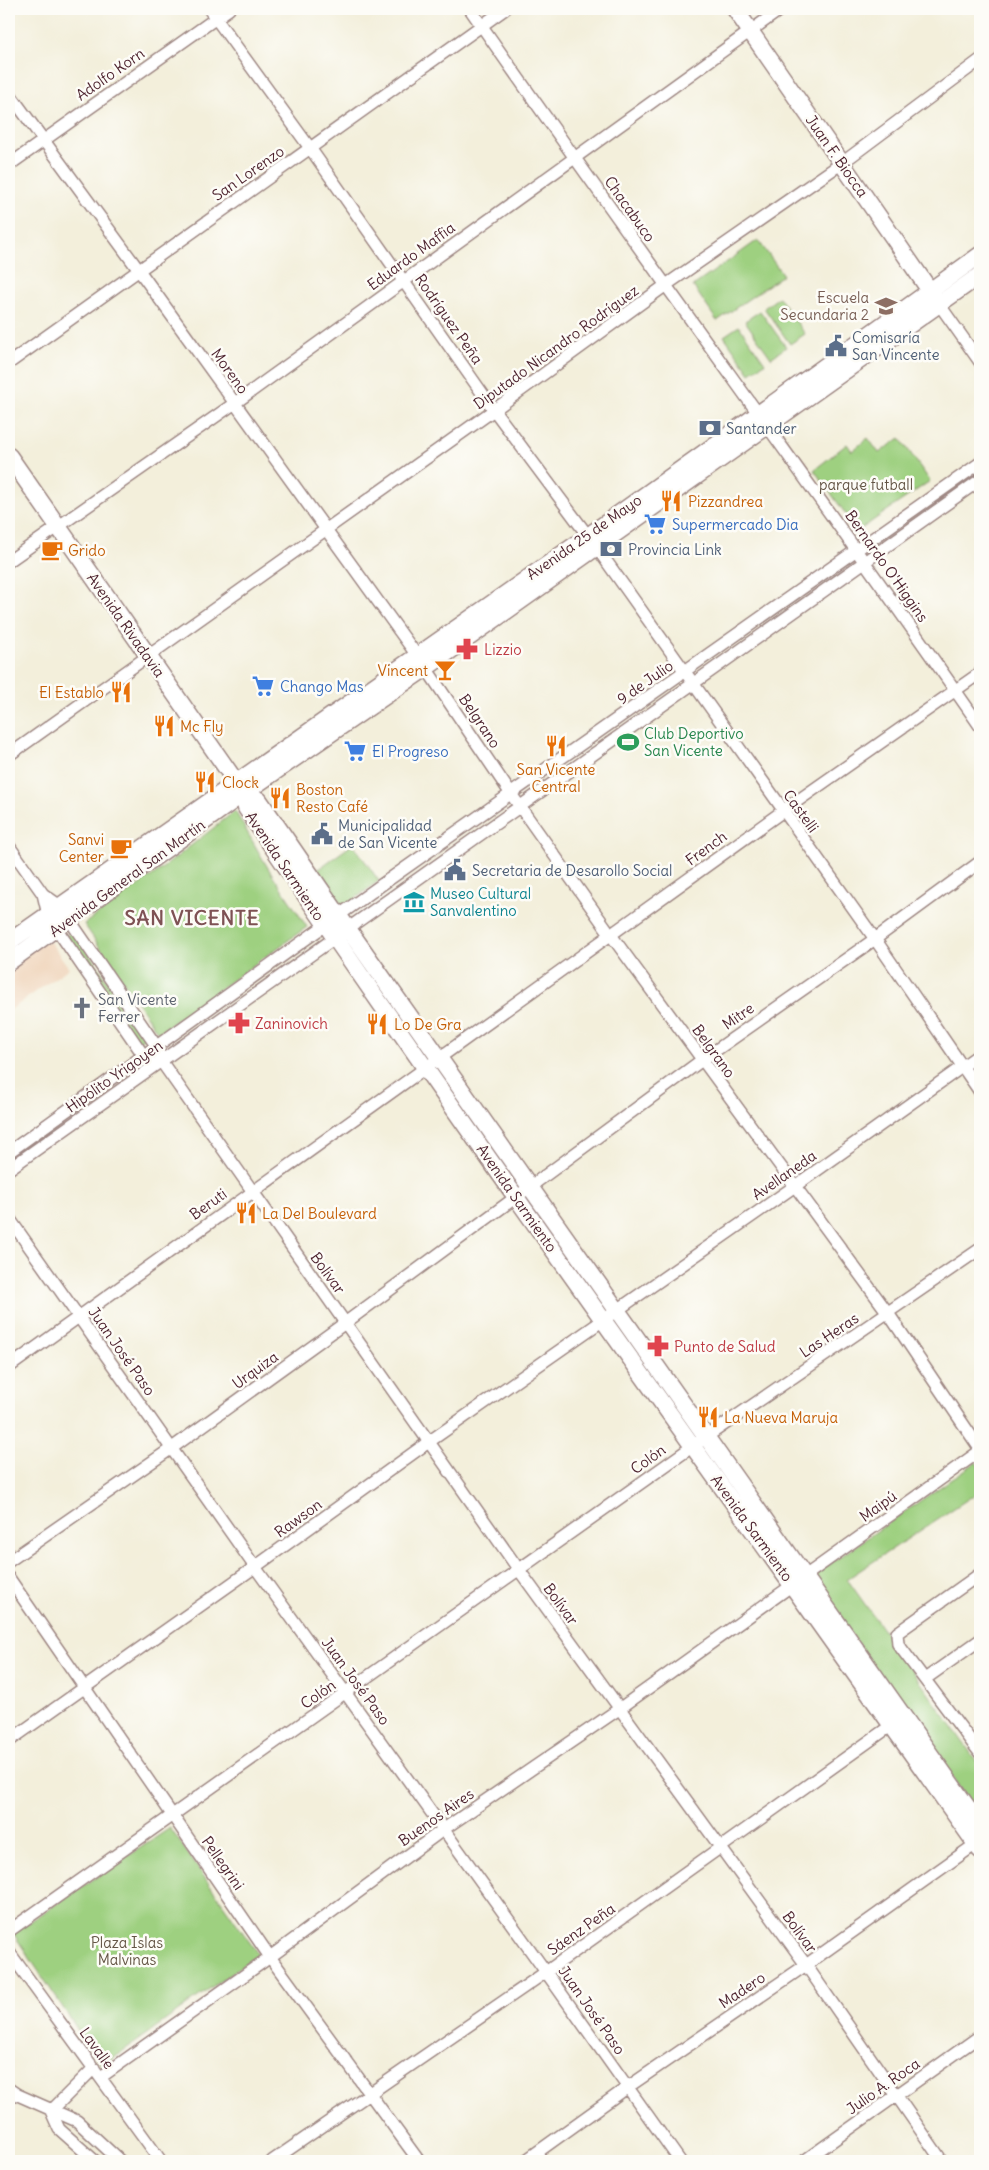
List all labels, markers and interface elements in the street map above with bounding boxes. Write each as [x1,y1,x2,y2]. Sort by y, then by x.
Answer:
street label: Adolfo Korn [72,43,148,105]
street label: Juan F. Biocca [802,111,873,201]
street label: San Lorenzo [208,141,288,205]
street label: Chacabuco [600,172,660,246]
street label: Eduardo Maffia [363,218,459,294]
street label: Rodríguez Peña [411,270,487,368]
street label: Diputado Nicandro Rodríguez [470,281,642,413]
place label: Escuela Secundaria 2 [780,288,869,324]
school or university icon: Escuela Secundaria 2 [873,293,899,319]
place label: Comisaría San Vincente [852,328,940,364]
public building icon: Comisaría San Vincente [823,333,849,359]
street label: Moreno [207,345,253,397]
bank icon: Santander [697,415,723,441]
place label: Santander [726,419,797,438]
park label: parque futball [819,475,913,494]
restaurant icon: Pizzandrea [658,488,684,514]
street label: Avenida 25 de Mayo [523,490,645,584]
place label: Pizzandrea [688,492,763,511]
street label: Bernardo O'Higgins [841,506,933,626]
supermarket icon: Supermercado Dia [642,511,668,537]
place label: Supermercado Dia [672,515,799,534]
bank icon: Provincia Link [598,536,624,562]
cafe icon: Grido [39,537,65,563]
place label: Provincia Link [628,540,722,559]
place label: Grido [68,541,106,560]
street label: Avenida Rivadavia [83,569,169,681]
pharmacy icon: Lizzio [454,636,480,662]
place label: Lizzio [484,640,522,659]
street label: 9 de Julio [613,656,677,708]
bar icon: Vincent [432,657,458,683]
place label: Vincent [378,661,428,680]
supermarket icon: Chango Mas [250,673,276,699]
place label: Chango Mas [280,677,364,696]
restaurant icon: El Establo [108,679,134,705]
place label: El Establo [39,683,104,702]
street label: Belgrano [455,690,505,752]
restaurant icon: Mc Fly [151,713,177,739]
place label: Mc Fly [180,717,224,736]
place label: Club Deportivo San Vicente [644,724,744,760]
sports icon: Club Deportivo San Vicente [615,729,641,755]
restaurant icon: San Vicente Central [543,733,569,759]
supermarket icon: El Progreso [342,738,368,764]
place label: El Progreso [372,742,449,761]
place label: San Vicente Central [517,760,595,796]
restaurant icon: Clock [192,769,218,795]
place label: Clock [222,773,259,792]
place label: Boston Resto Café [296,780,368,816]
restaurant icon: Boston Resto Café [267,785,293,811]
street label: Castelli [779,786,823,836]
street label: Avenida Sarmiento [241,808,329,924]
street label: Avenida General San Martín [45,815,209,941]
place label: Municipalidad de San Vicente [338,816,437,852]
public building icon: Municipalidad de San Vicente [309,821,335,847]
street label: French [682,826,731,869]
place label: Sanvi Center [59,830,104,866]
cafe icon: Sanvi Center [108,835,134,861]
public building icon: Secretaria de Desarollo Social [442,857,468,883]
place label: Secretaria de Desarollo Social [472,861,672,880]
place label: Museo Cultural Sanvalentino [430,884,531,920]
museum icon: Museo Cultural Sanvalentino [401,889,427,915]
district label: SAN VICENTE [124,905,260,930]
place label: San Vicente Ferrer [98,990,177,1026]
church icon: San Vicente Ferrer [69,995,95,1021]
street label: Mitre [719,998,757,1034]
pharmacy icon: Zaninovich [226,1010,252,1036]
restaurant icon: Lo De Gra [364,1011,390,1037]
place label: Zaninovich [255,1014,328,1033]
place label: Lo De Gra [394,1015,462,1034]
street label: Belgrano [688,1021,740,1081]
street label: Hipólito Yrigoyen [62,1035,166,1116]
street label: Avenida Sarmiento [473,1140,561,1256]
street label: Avellaneda [748,1146,820,1204]
street label: Beruti [186,1184,230,1224]
restaurant icon: La Del Boulevard [233,1200,259,1226]
place label: La Del Boulevard [262,1204,377,1223]
street label: Bolívar [307,1248,349,1298]
street label: Juan José Paso [84,1303,160,1399]
street label: Las Heras [796,1308,862,1362]
pharmacy icon: Punto de Salud [645,1333,671,1359]
place label: Punto de Salud [674,1337,776,1356]
street label: Urquiza [228,1347,282,1393]
restaurant icon: La Nueva Maruja [695,1404,721,1430]
place label: La Nueva Maruja [724,1408,838,1427]
street label: Colón [627,1440,669,1478]
street label: Avenida Sarmiento [707,1471,797,1585]
street label: Maipú [856,1486,900,1526]
street label: Rawson [271,1494,326,1541]
street label: Bolívar [540,1579,582,1629]
street label: Juan José Paso [318,1633,394,1729]
street label: Colón [297,1675,340,1713]
street label: Buenos Aires [395,1784,477,1850]
street label: Pellegrini [198,1832,248,1894]
street label: Sáenz Peña [544,1899,619,1959]
street label: Bolívar [779,1907,821,1957]
park label: Plaza Islas Malvinas [91,1933,163,1969]
street label: Juan José Paso [554,1962,630,2058]
street label: Madero [715,1968,769,2012]
street label: Lavalle [75,2023,119,2073]
street label: Julio A. Roca [843,2054,924,2118]

